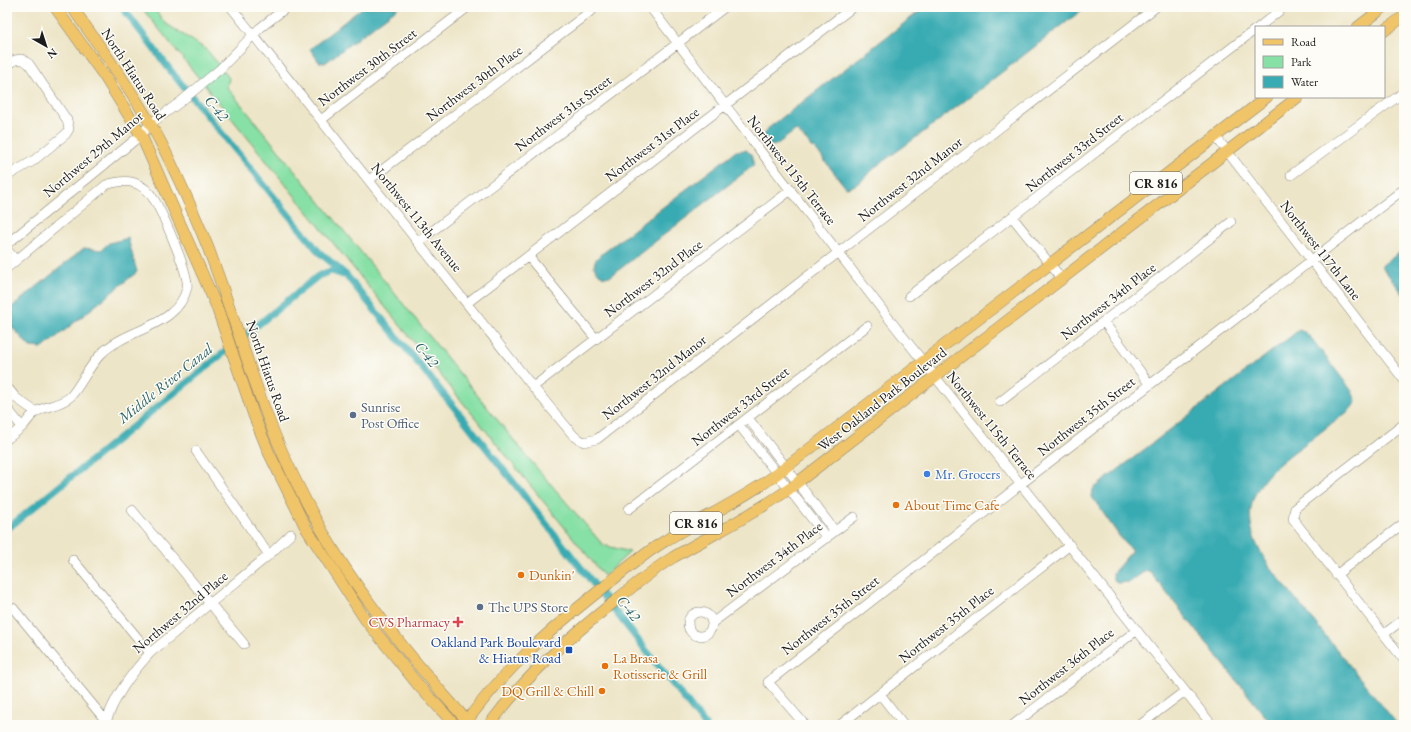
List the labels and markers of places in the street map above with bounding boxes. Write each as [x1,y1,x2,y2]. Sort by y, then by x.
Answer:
place label: Sunrise Post Office [361,398,420,432]
marker: Sunrise Post Office [348,410,358,420]
place label: Mr. Grocers [935,465,1001,483]
marker: Mr. Grocers [922,469,932,479]
place label: About Time Cafe [903,496,1000,514]
marker: About Time Cafe [891,500,901,510]
place label: Dunkin' [529,566,575,584]
marker: Dunkin' [516,570,526,580]
place label: The UPS Store [488,598,569,616]
marker: The UPS Store [475,602,485,612]
place label: CVS Pharmacy [369,613,451,631]
marker: CVS Pharmacy [453,617,463,627]
place label: Oakland Park Boulevard & Hiatus Road [431,633,562,667]
marker: Oakland Park Boulevard & Hiatus Road [564,645,574,655]
place label: La Brasa Rotisserie & Grill [613,649,708,683]
marker: La Brasa Rotisserie & Grill [600,661,610,671]
place label: DQ Grill & Chill [501,682,595,700]
marker: DQ Grill & Chill [597,686,607,696]

